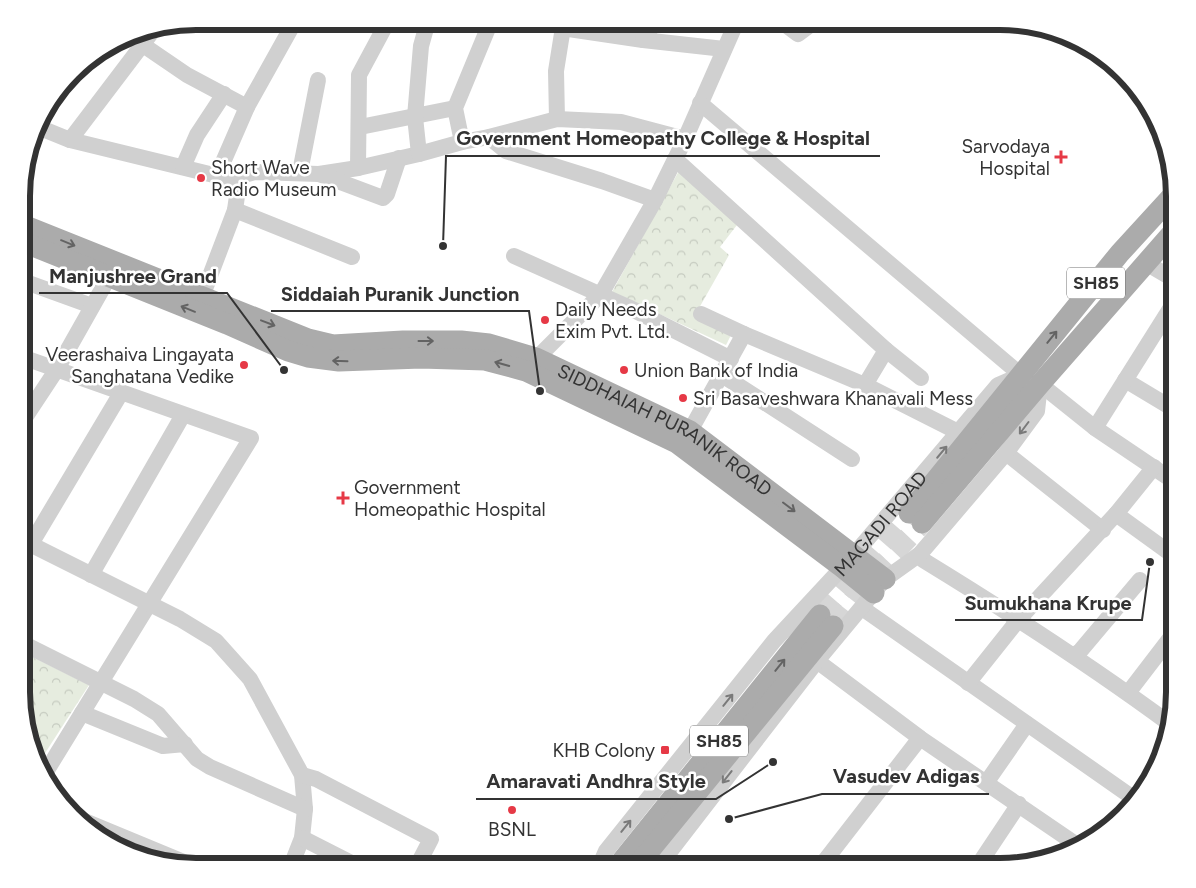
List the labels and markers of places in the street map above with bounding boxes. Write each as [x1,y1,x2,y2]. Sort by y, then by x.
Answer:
callout: Government Homeopathy College & Hospital [446,121,880,156]
place label: Sarvodaya Hospital [961,135,1050,180]
marker: Sarvodaya Hospital [1054,150,1068,164]
place label: Short Wave Radio Museum [211,156,337,201]
marker: Short Wave Radio Museum [195,172,207,184]
callout: Manjushree Grand [39,258,227,293]
callout: Siddaiah Puranik Junction [271,276,529,311]
place label: Daily Needs Exim Pvt. Ltd. [555,298,669,343]
marker: Daily Needs Exim Pvt. Ltd. [539,314,551,326]
place label: Veerashaiva Lingayata Sanghatana Vedike [45,343,234,388]
marker: Veerashaiva Lingayata Sanghatana Vedike [238,359,250,371]
place label: Union Bank of India [634,359,798,382]
marker: Union Bank of India [618,364,630,376]
place label: Sri Basaveshwara Khanavali Mess [693,387,973,410]
marker: Sri Basaveshwara Khanavali Mess [677,392,689,404]
place label: Government Homeopathic Hospital [354,476,546,521]
marker: Government Homeopathic Hospital [336,491,350,505]
callout: Sumukhana Krupe [955,585,1142,620]
place label: KHB Colony [552,739,655,762]
marker: KHB Colony [659,744,671,756]
callout: Vasudev Adigas [822,759,989,794]
callout: Amaravati Andhra Style [476,764,716,799]
marker: BSNL [506,804,518,816]
place label: BSNL [488,818,536,841]

